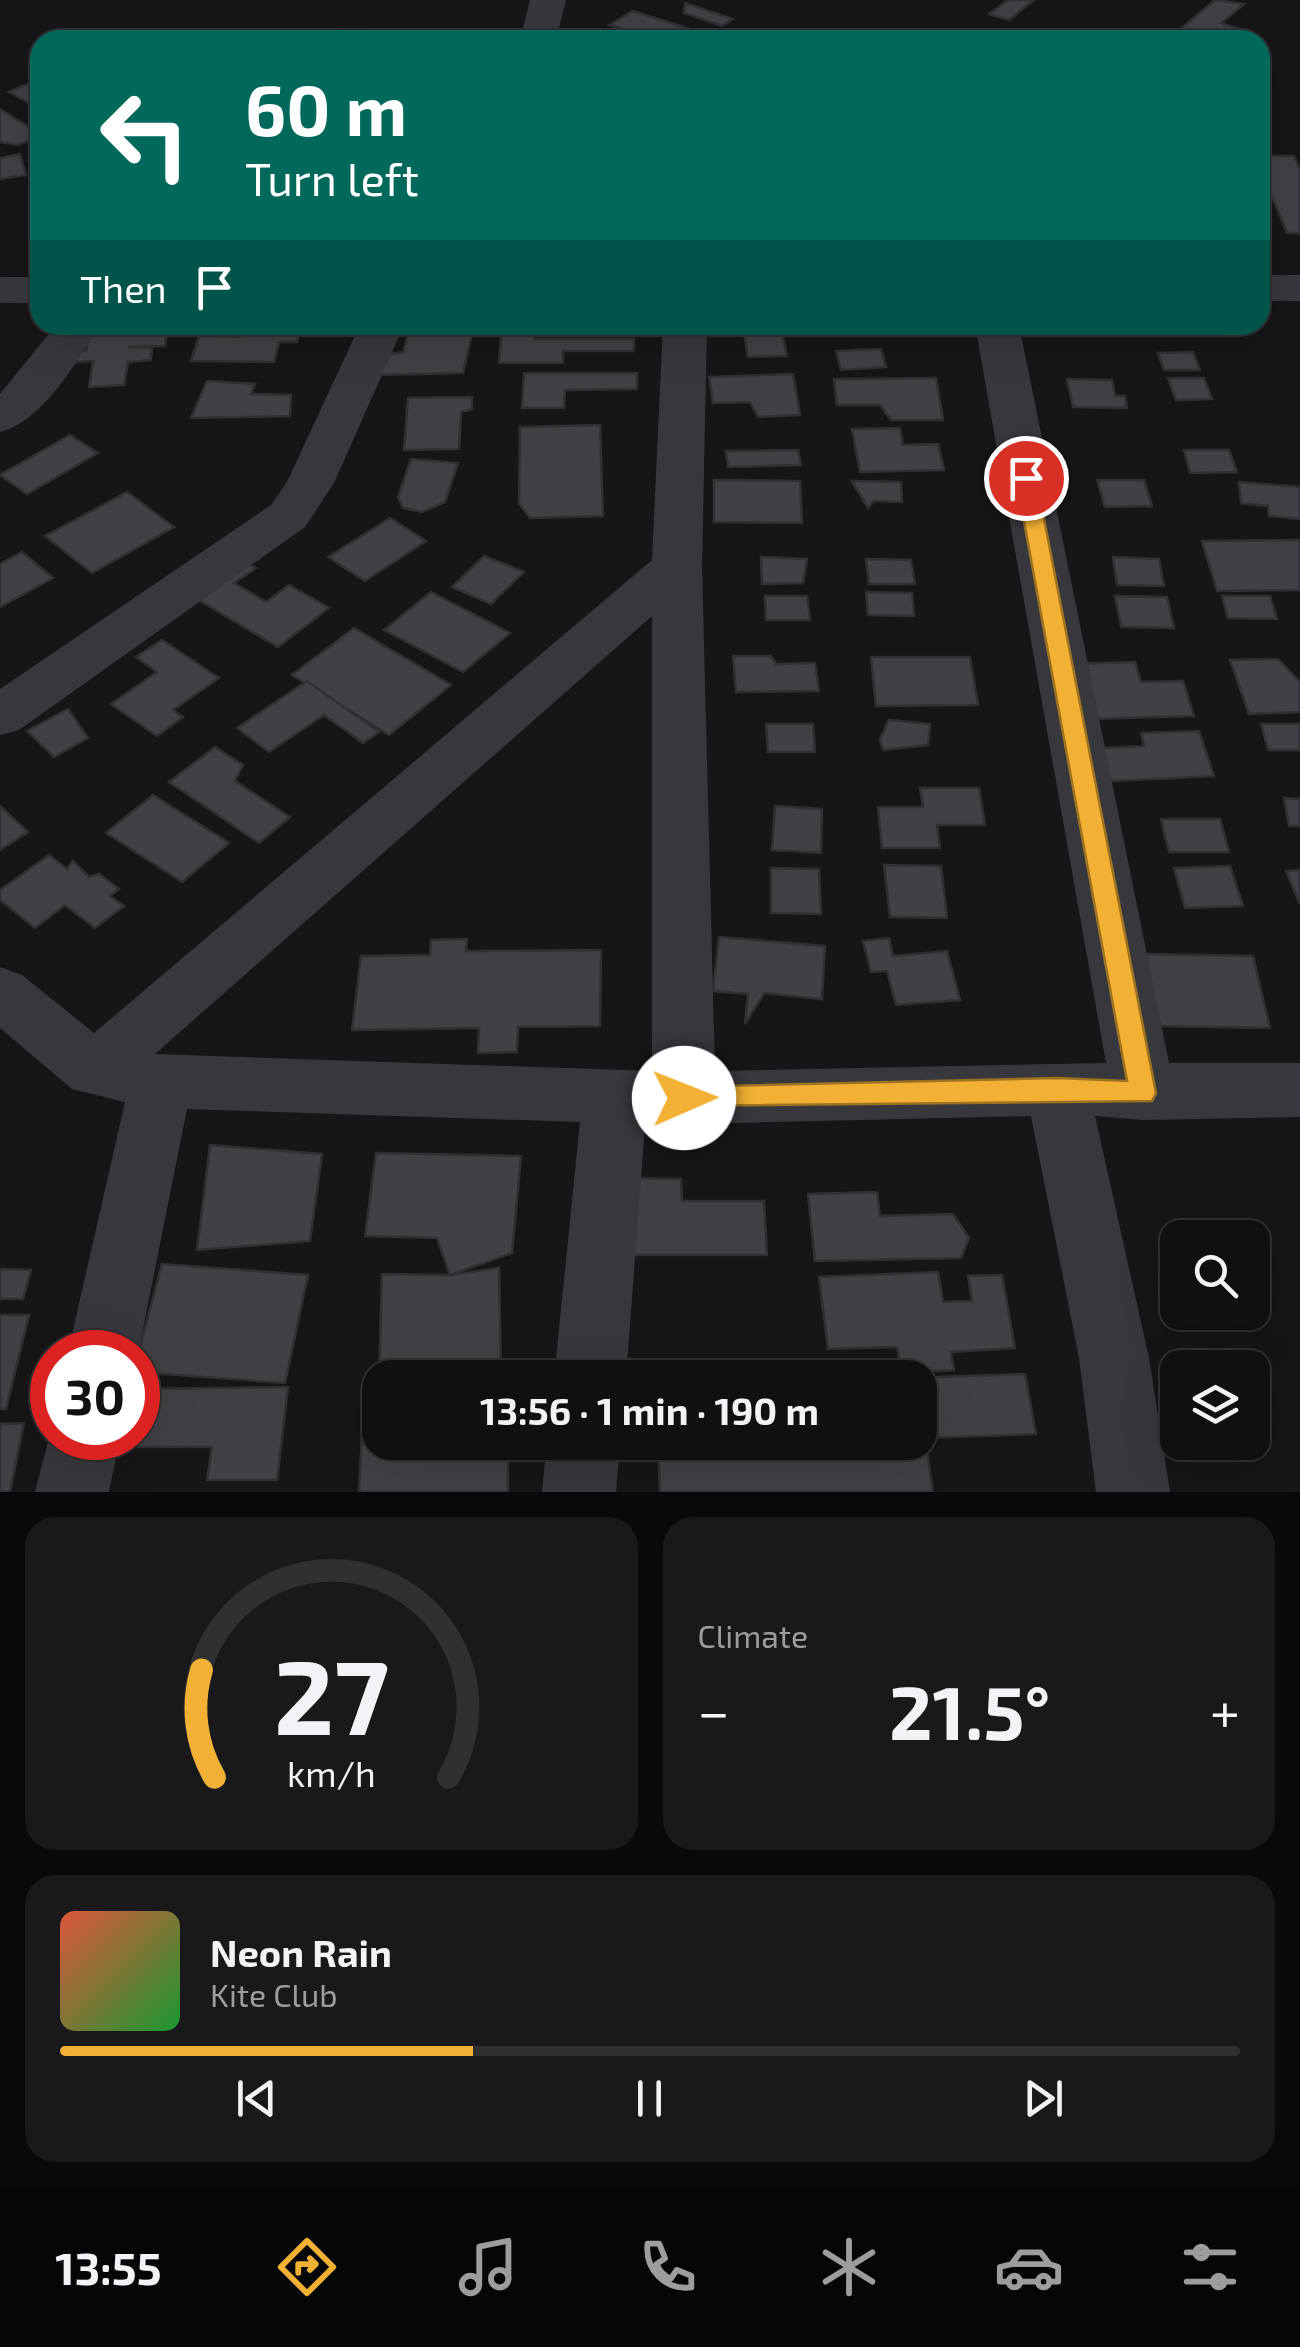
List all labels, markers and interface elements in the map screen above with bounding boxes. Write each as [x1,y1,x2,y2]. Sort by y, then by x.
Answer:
text: 60 m [245,66,407,150]
icon: left [80,70,210,200]
text: Turn left [245,151,419,205]
icon: arrive [187,260,242,315]
text: Then [80,265,167,311]
pin [984,436,1069,521]
icon: arrive [999,451,1054,506]
position arrow [632,1046,736,1150]
map controls [1160,1220,1270,1460]
button: search [1160,1220,1270,1330]
speed limit sign: 30 [30,1330,160,1460]
button: layers [1160,1350,1270,1460]
text: 13:56 · 1 min · 190 m [480,1387,819,1433]
text: Climate [698,1616,808,1654]
text: 27 [274,1631,389,1756]
text: 21.5° [889,1665,1050,1755]
text: − [698,1677,730,1743]
text: + [1210,1677,1240,1743]
text: km/h [287,1751,376,1794]
text: Neon Rain [210,1929,392,1975]
text: Kite Club [210,1975,338,2013]
icon: previous [229,2071,284,2126]
icon: pause [622,2071,677,2126]
icon: next [1016,2071,1071,2126]
icon: directions [272,2232,342,2302]
icon: music [453,2232,523,2302]
icon: phone [633,2232,703,2302]
icon: climate [814,2232,884,2302]
icon: car [994,2232,1064,2302]
icon: filters [1175,2232,1245,2302]
text: 13:55 [55,2240,161,2294]

